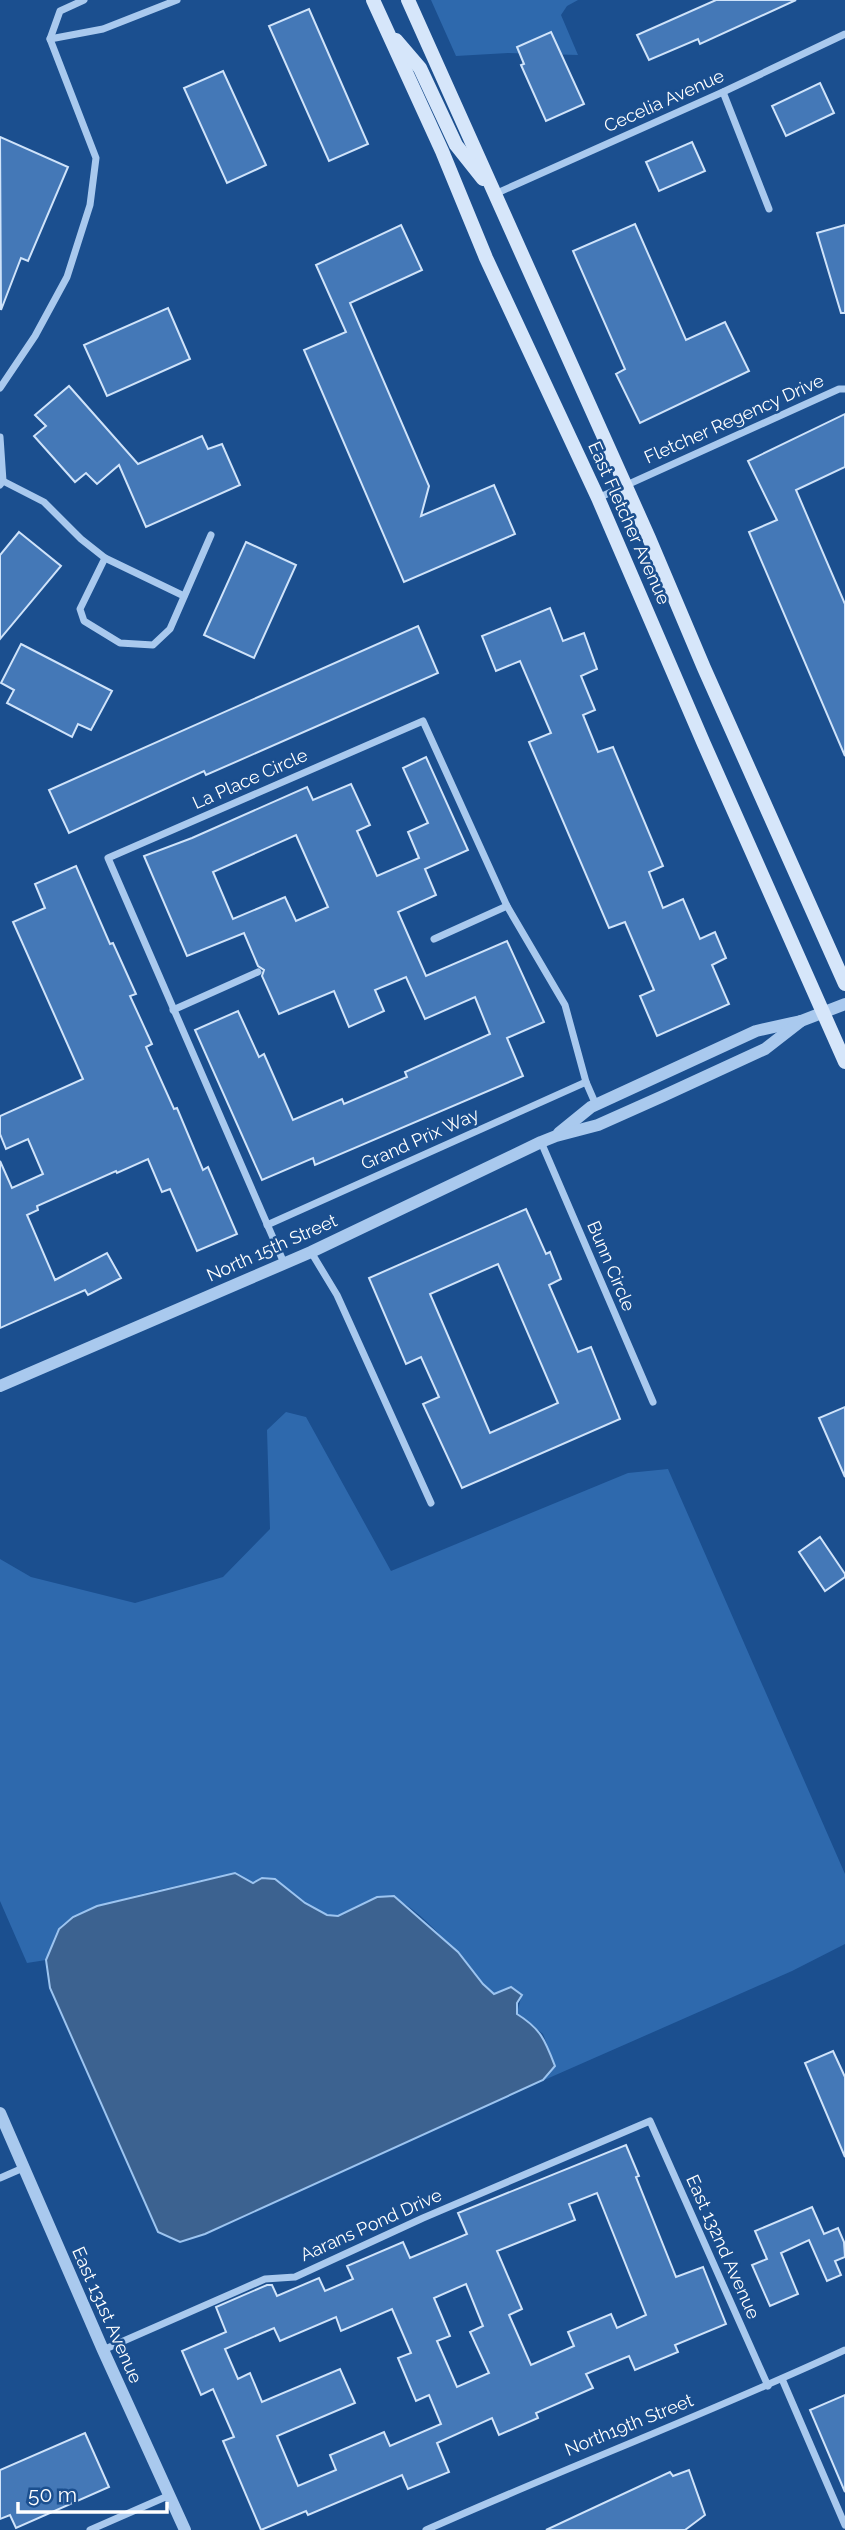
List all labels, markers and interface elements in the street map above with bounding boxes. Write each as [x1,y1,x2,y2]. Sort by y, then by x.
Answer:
street label: Cecelia Avenue [601,65,727,136]
street label: Fletcher Regency Drive [641,369,827,468]
street label: East Fletcher Avenue [584,438,675,608]
street label: La Place Circle [189,744,311,813]
street label: Grand Prix Way [358,1103,482,1174]
street label: North 15th Street [203,1209,340,1286]
street label: Bunn Circle [583,1218,640,1314]
street label: East 132nd Avenue [682,2171,765,2323]
street label: Aarans Pond Drive [297,2184,445,2265]
street label: East 131st Avenue [68,2243,147,2387]
street label: North19th Street [562,2389,696,2460]
scale bar [18,2470,166,2514]
text: 50 m [28,2482,77,2507]

